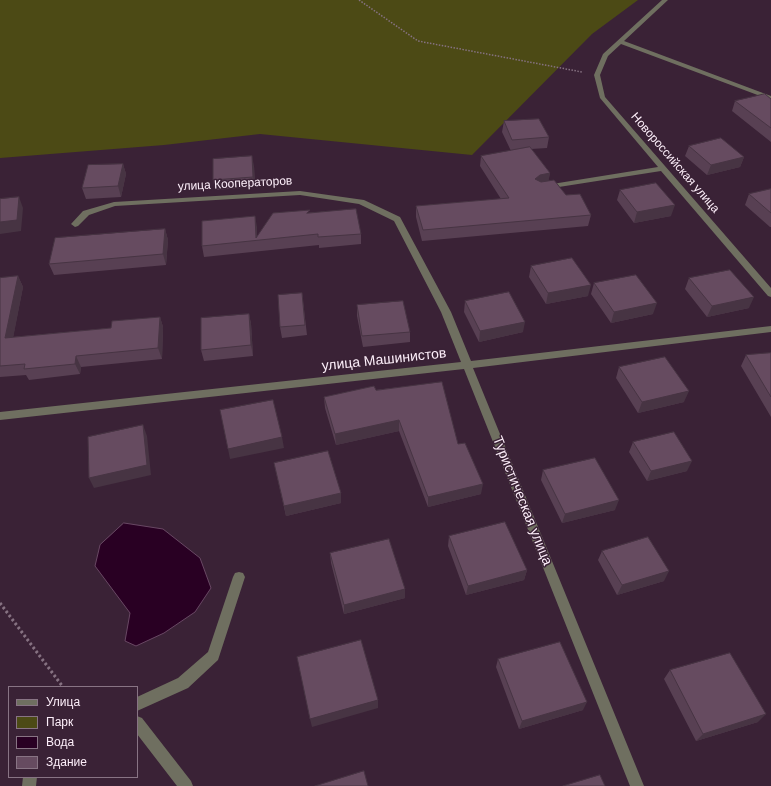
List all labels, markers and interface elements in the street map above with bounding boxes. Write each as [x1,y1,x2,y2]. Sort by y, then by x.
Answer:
street label: Новороссийская улица [628,110,722,216]
street label: улица Кооператоров [177,174,293,194]
street label: улица Машинистов [321,345,447,375]
street label: Туристическая улица [488,434,556,568]
legend [8,686,138,778]
text: Улица [46,695,80,709]
text: Парк [46,715,73,729]
text: Вода [46,735,74,749]
text: Здание [46,755,87,769]

